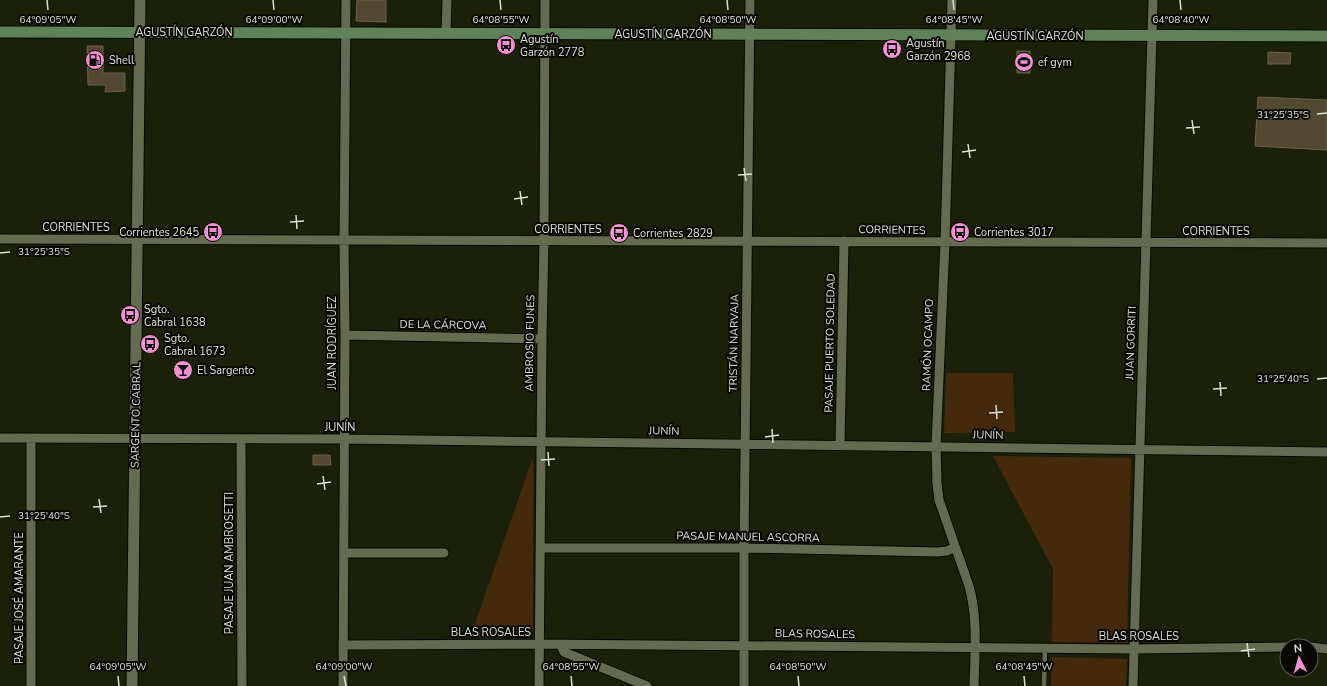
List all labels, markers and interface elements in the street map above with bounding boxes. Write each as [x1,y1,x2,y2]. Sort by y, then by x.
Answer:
text: 64°09'05"W [20,13,76,27]
text: 64°09'00"W [246,13,302,27]
text: 64°08'55"W [473,13,529,27]
text: 64°08'50"W [700,13,756,27]
text: 64°08'45"W [926,13,982,27]
text: 64°08'40"W [1153,13,1209,27]
street label: AGUSTÍN GARZÓN [135,24,233,40]
street label: AGUSTÍN GARZÓN [614,26,712,42]
street label: AGUSTÍN GARZÓN [986,28,1084,44]
place label: Agustín Garzón 2778 [520,32,585,60]
bus stop icon: Agustín Garzón 2778 [495,34,517,56]
place label: Agustín Garzón 2968 [906,36,971,64]
bus stop icon: Agustín Garzón 2968 [881,38,903,60]
fuel station icon: Shell [84,49,106,71]
sports icon: ef gym [1013,51,1035,73]
place label: Shell [109,53,135,68]
place label: ef gym [1038,55,1072,70]
text: 31°25'35"S [1257,108,1309,122]
street label: CORRIENTES [42,220,110,235]
bus stop icon: Corrientes 2645 [202,221,224,243]
bus stop icon: Corrientes 3017 [949,221,971,243]
street label: CORRIENTES [534,222,602,237]
bus stop icon: Corrientes 2829 [608,222,630,244]
street label: CORRIENTES [858,222,926,238]
street label: CORRIENTES [1182,224,1250,239]
place label: Corrientes 2645 [119,225,199,240]
place label: Corrientes 3017 [974,225,1054,240]
place label: Corrientes 2829 [633,226,713,241]
text: 31°25'35"S [18,245,70,259]
street label: PASAJE PUERTO SOLEDAD [821,273,839,413]
street label: AMBROSIO FUNES [522,294,538,391]
street label: TRISTÁN NARVAJA [725,294,742,392]
street label: JUAN RODRÍGUEZ [324,296,340,391]
street label: RAMÓN OCAMPO [918,299,937,391]
place label: Sgto. Cabral 1638 [144,302,206,330]
bus stop icon: Sgto. Cabral 1638 [119,304,141,326]
street label: JUAN GORRITI [1122,306,1140,381]
street label: DE LA CÁRCOVA [399,316,487,333]
place label: Sgto. Cabral 1673 [164,331,226,359]
bus stop icon: Sgto. Cabral 1673 [139,333,161,355]
bar icon: El Sargento [172,359,194,381]
street label: SARGENTO CABRAL [128,362,144,468]
place label: El Sargento [197,363,254,378]
text: 31°25'40"S [1257,372,1309,386]
street label: JUNÍN [324,419,355,435]
street label: JUNÍN [648,422,679,439]
street label: JUNÍN [972,426,1003,443]
street label: PASAJE JUAN AMBROSETTI [222,492,237,634]
text: 31°25'40"S [18,509,70,523]
street label: PASAJE MANUEL ASCORRA [676,528,820,546]
street label: PASAJE JOSÉ AMARANTE [11,532,27,664]
street label: BLAS ROSALES [451,625,531,640]
street label: BLAS ROSALES [775,626,855,642]
street label: BLAS ROSALES [1099,629,1179,644]
north arrow [1279,638,1319,678]
text: N [1293,641,1303,656]
text: 64°09'05"W [90,660,146,674]
text: 64°09'00"W [316,660,372,674]
text: 64°08'55"W [543,660,599,674]
text: 64°08'50"W [770,660,826,674]
text: 64°08'45"W [996,660,1052,674]

